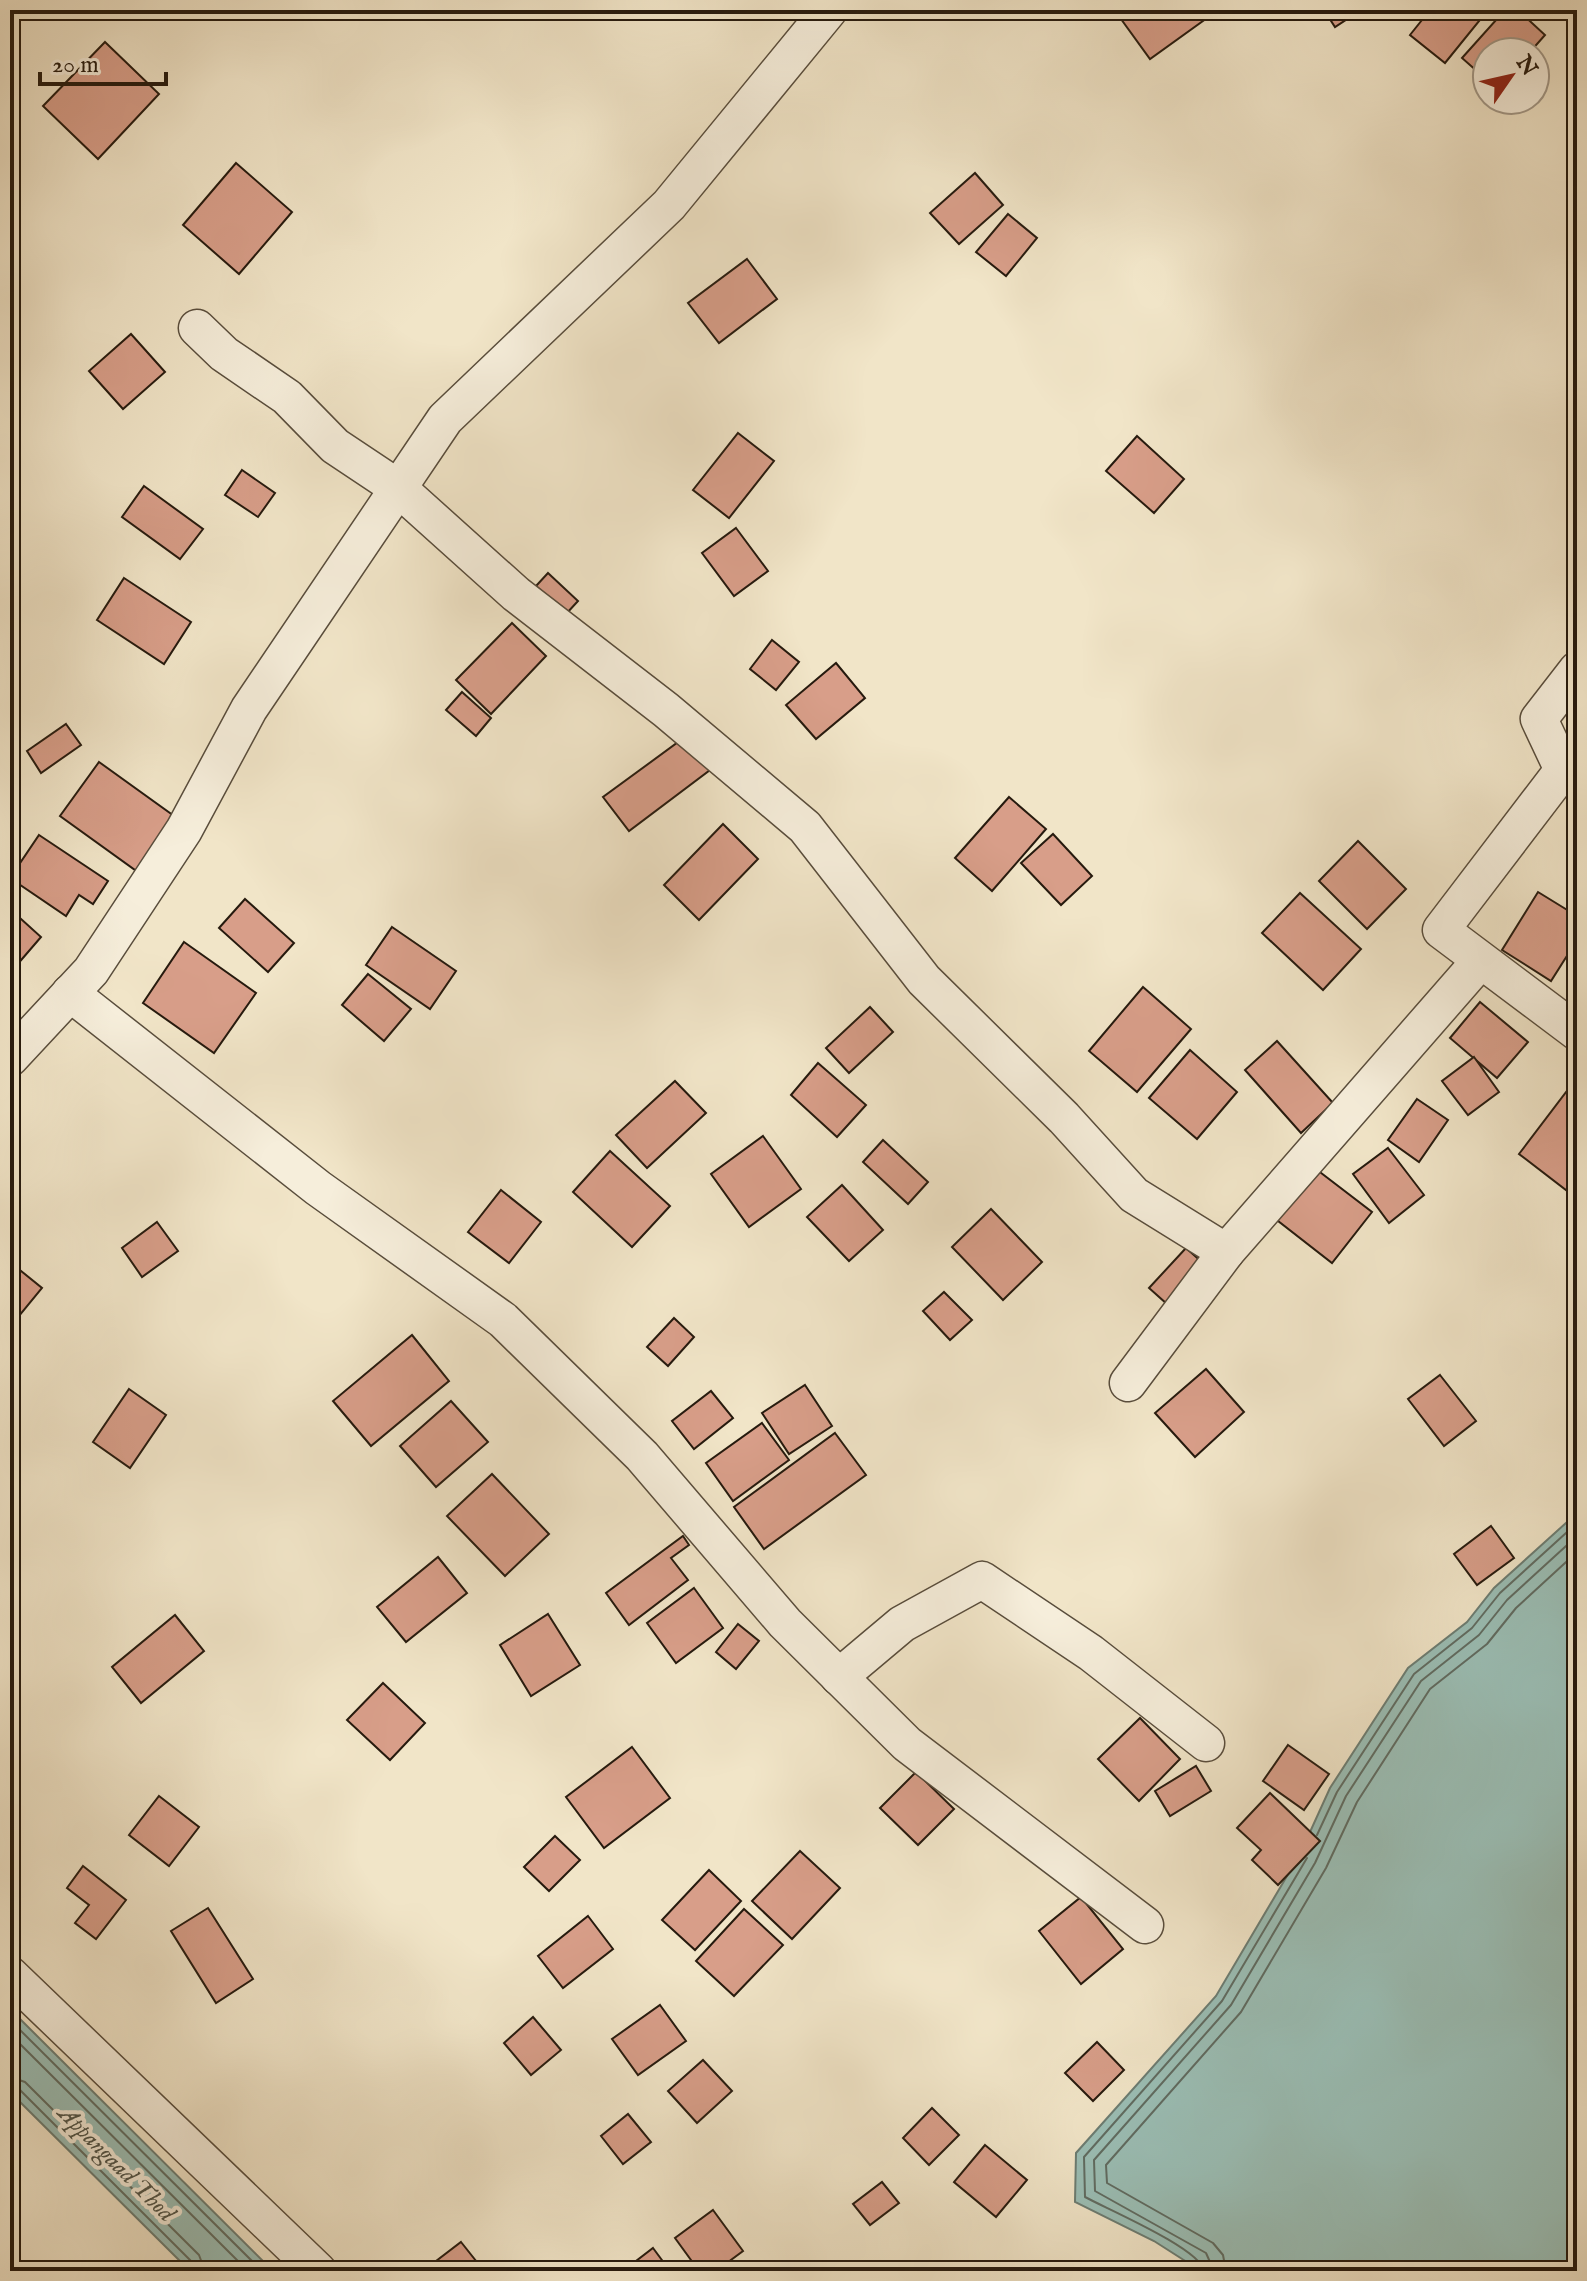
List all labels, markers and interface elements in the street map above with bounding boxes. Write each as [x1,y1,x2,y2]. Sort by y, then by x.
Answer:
scale bar [40,36,166,86]
north arrow [1471,36,1551,116]
text: N [1508,49,1543,82]
text: 20 m [52,50,99,81]
water label: Appangaad Thod [49,2097,182,2230]

